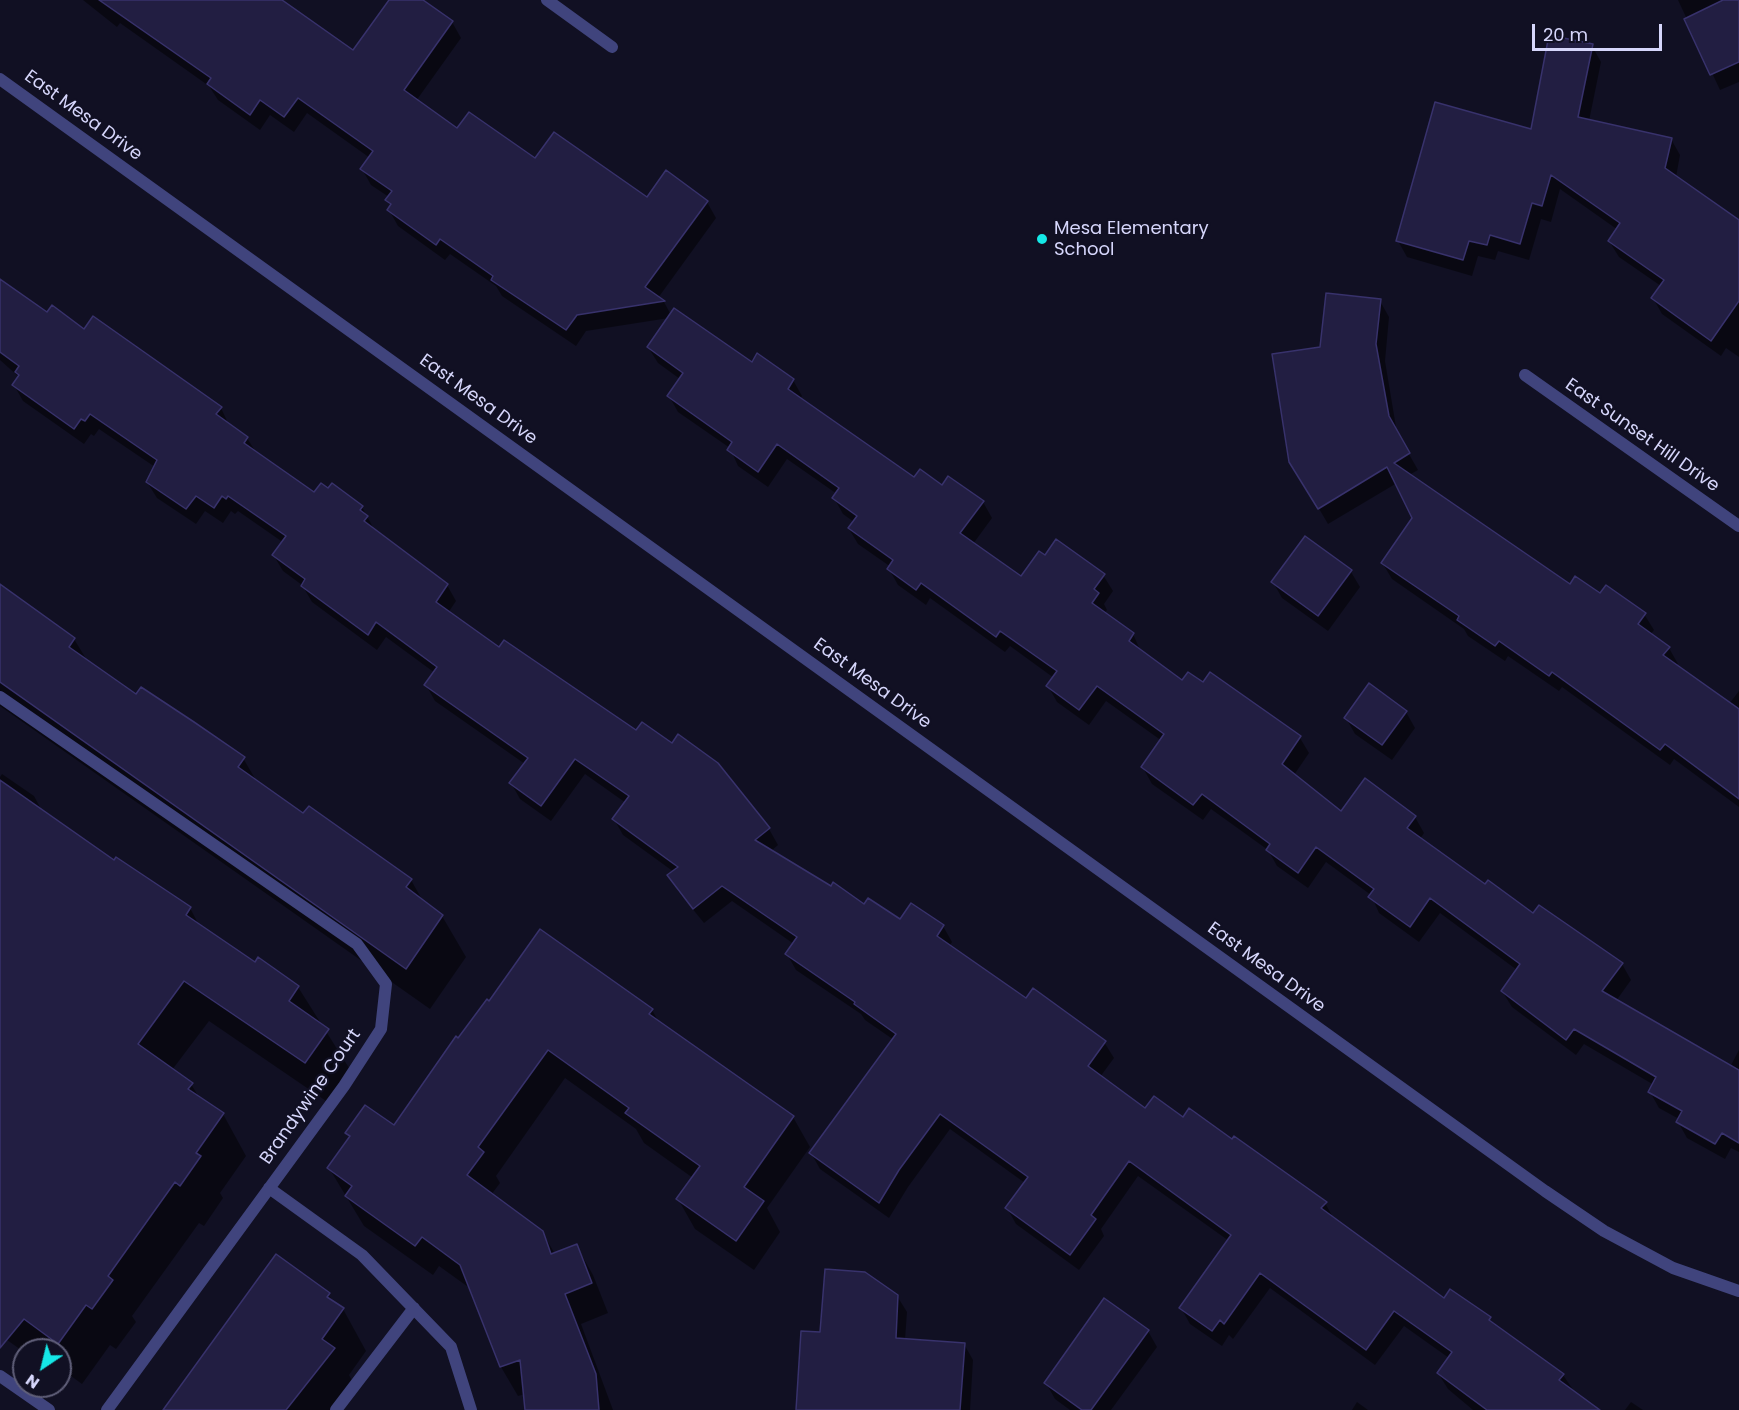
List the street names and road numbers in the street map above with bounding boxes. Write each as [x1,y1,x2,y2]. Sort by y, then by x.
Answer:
street label: East Mesa Drive [20,66,146,166]
street label: East Mesa Drive [415,350,541,450]
street label: East Sunset Hill Drive [1561,375,1723,497]
street label: East Mesa Drive [809,634,935,734]
street label: East Mesa Drive [1203,918,1329,1018]
street label: Brandywine Court [256,1025,366,1169]

